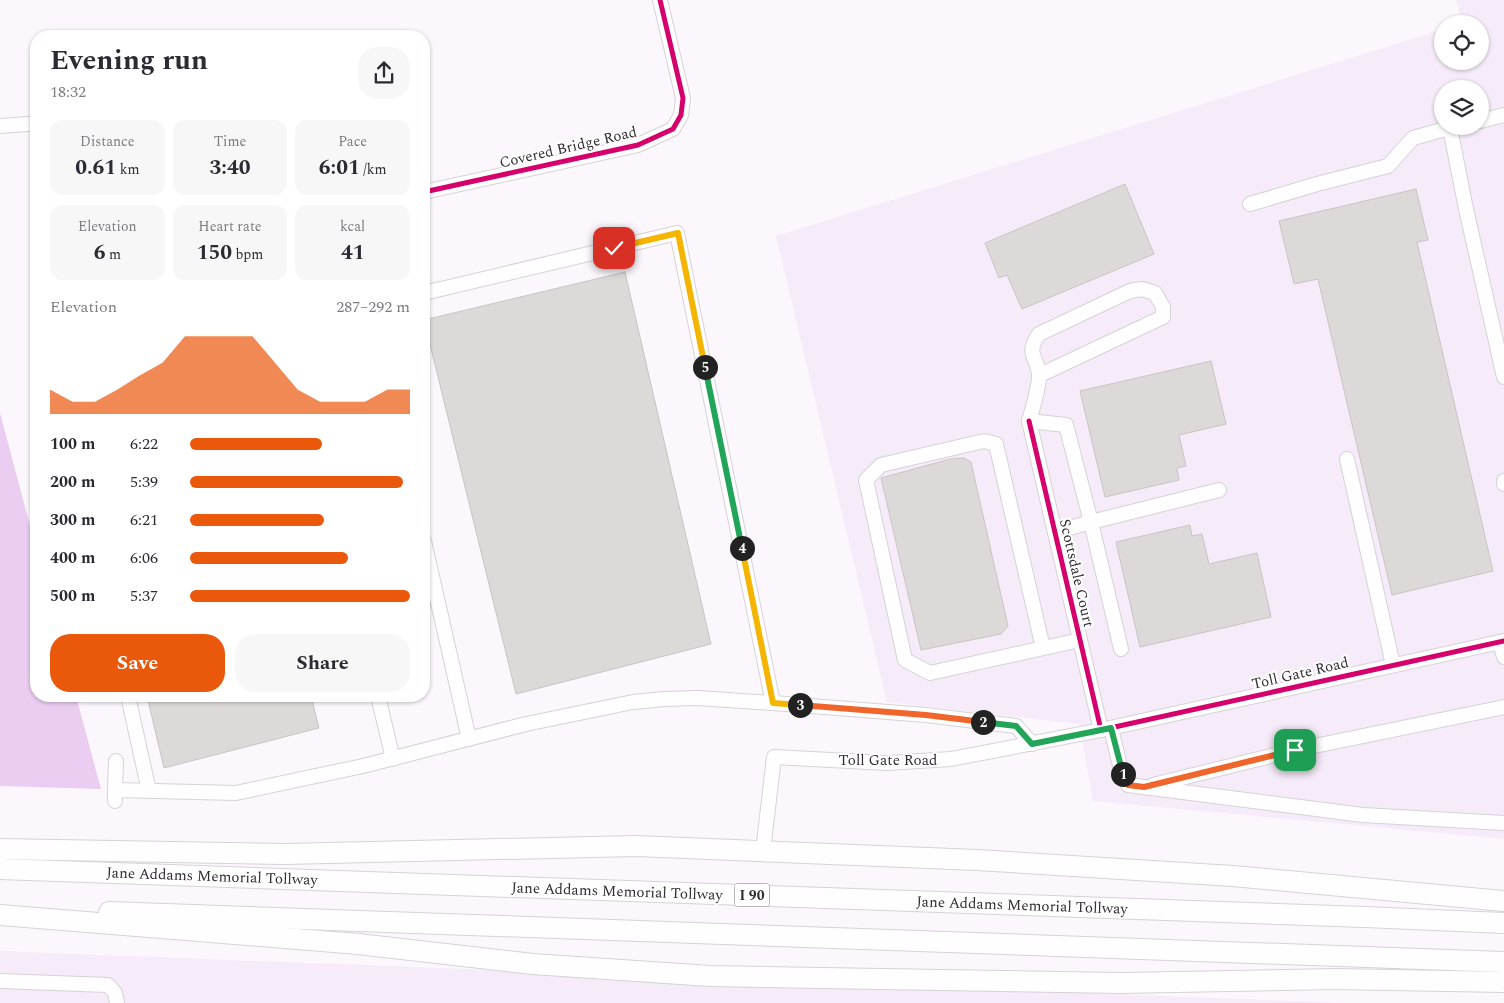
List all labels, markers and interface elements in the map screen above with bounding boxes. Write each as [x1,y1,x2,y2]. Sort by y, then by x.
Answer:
map controls [1434,15,1489,135]
button: locate [1434,15,1489,70]
text: Evening run [50,39,208,82]
button: share [358,47,410,99]
text: 18:32 [50,80,86,104]
button: layers [1434,80,1489,135]
street label: Covered Bridge Road [497,120,639,175]
text: Distance [80,131,135,152]
text: Time [214,131,246,152]
text: Pace [338,131,367,152]
text: 0.61 [75,152,116,184]
text: 3:40 [210,152,250,184]
text: 6:01 [319,152,360,184]
text: km [116,159,140,180]
text: /km [360,159,387,180]
text: Elevation [78,216,137,237]
text: Heart rate [198,216,262,237]
text: kcal [340,216,365,237]
pin [593,227,635,269]
icon: check [600,234,628,262]
text: 6 [94,237,105,269]
text: 150 [197,237,232,269]
text: 41 [341,237,364,269]
text: m [105,244,121,265]
text: bpm [232,244,263,265]
text: Elevation [50,295,117,319]
text: 287–292 m [336,295,410,319]
pin: 5 [692,354,718,380]
text: 5 [702,357,709,378]
text: 100 m [50,432,95,456]
text: 6:22 [130,432,158,456]
text: 200 m [50,470,95,494]
text: 5:39 [130,470,158,494]
text: 300 m [50,508,95,532]
text: 6:21 [130,508,158,532]
street label: Scottsdale Court [1053,517,1100,629]
pin: 4 [730,536,754,560]
text: 4 [739,538,746,559]
text: 400 m [50,546,95,570]
text: 6:06 [130,546,158,570]
text: 500 m [50,584,95,608]
text: 5:37 [130,584,158,608]
button: Save [50,634,225,692]
button: Share [235,634,410,692]
street label: Toll Gate Road [1249,651,1351,696]
pin: 3 [788,692,812,718]
text: 3 [797,695,804,716]
pin: 2 [970,710,996,734]
text: 2 [980,712,987,733]
pin [1274,729,1316,771]
icon: arrive [1281,736,1309,764]
street label: Toll Gate Road [838,749,938,772]
pin: 1 [1110,762,1136,786]
text: 1 [1120,764,1127,785]
street label: Jane Addams Memorial Tollway [106,861,319,892]
street label: Jane Addams Memorial Tollway [511,876,724,907]
road number: I 90 [734,884,770,906]
street label: Jane Addams Memorial Tollway [916,890,1129,921]

